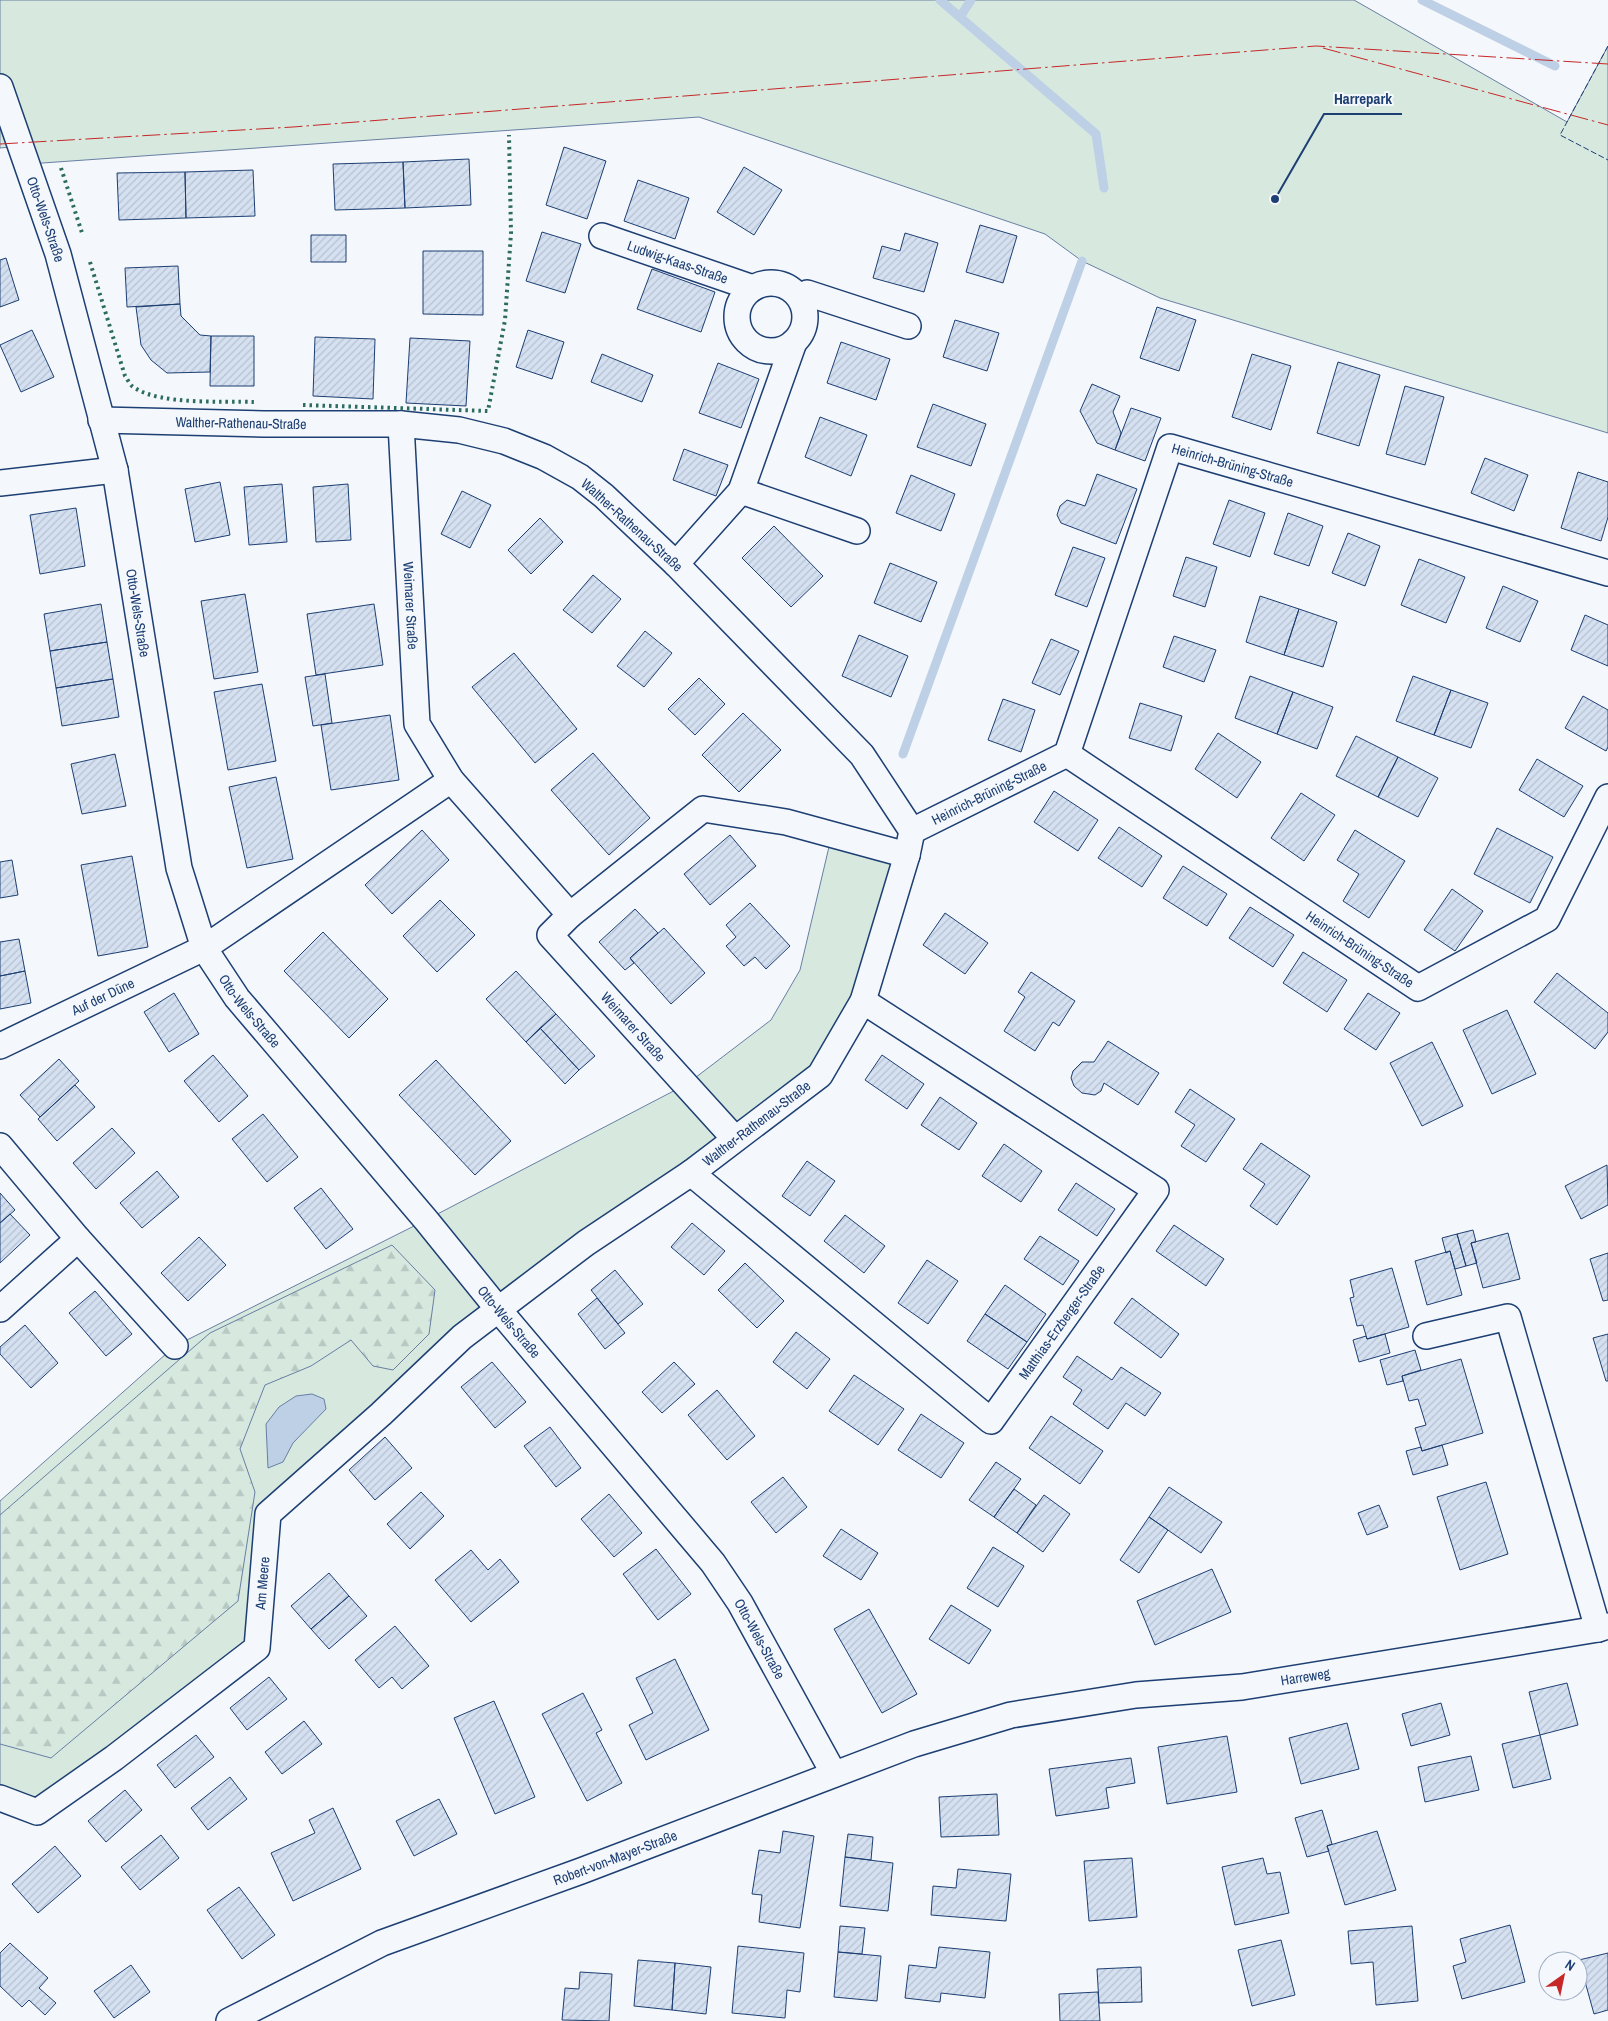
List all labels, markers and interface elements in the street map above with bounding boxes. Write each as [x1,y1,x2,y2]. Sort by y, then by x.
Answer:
callout: Harrepark [1324,84,1402,114]
text: Harrepark [1334,88,1392,109]
street label: Otto-Wels-Straße [23,174,69,264]
street label: Ludwig-Kaas-Straße [625,236,730,288]
street label: Walther-Rathenau-Straße [175,413,307,433]
street label: Heinrich-Brüning-Straße [1170,439,1296,491]
street label: Walther-Rathenau-Straße [577,474,687,576]
street label: Weimarer Straße [399,561,422,650]
street label: Otto-Wels-Straße [122,568,154,658]
street label: Heinrich-Brüning-Straße [929,757,1049,829]
street label: Heinrich-Brüning-Straße [1303,907,1417,992]
street label: Otto-Wels-Straße [215,971,284,1052]
street label: Auf der Düne [67,974,137,1020]
street label: Weimarer Straße [597,988,669,1065]
street label: Walther-Rathenau-Straße [699,1077,814,1170]
street label: Matthias-Erzberger-Straße [1015,1261,1109,1383]
street label: Otto-Wels-Straße [474,1282,545,1362]
street label: Am Meere [251,1556,273,1611]
street label: Otto-Wels-Straße [730,1595,789,1682]
street label: Harreweg [1279,1664,1332,1690]
street label: Robert-von-Mayer-Straße [551,1826,680,1889]
north arrow [1538,1951,1588,2001]
text: N [1562,1955,1578,1975]

